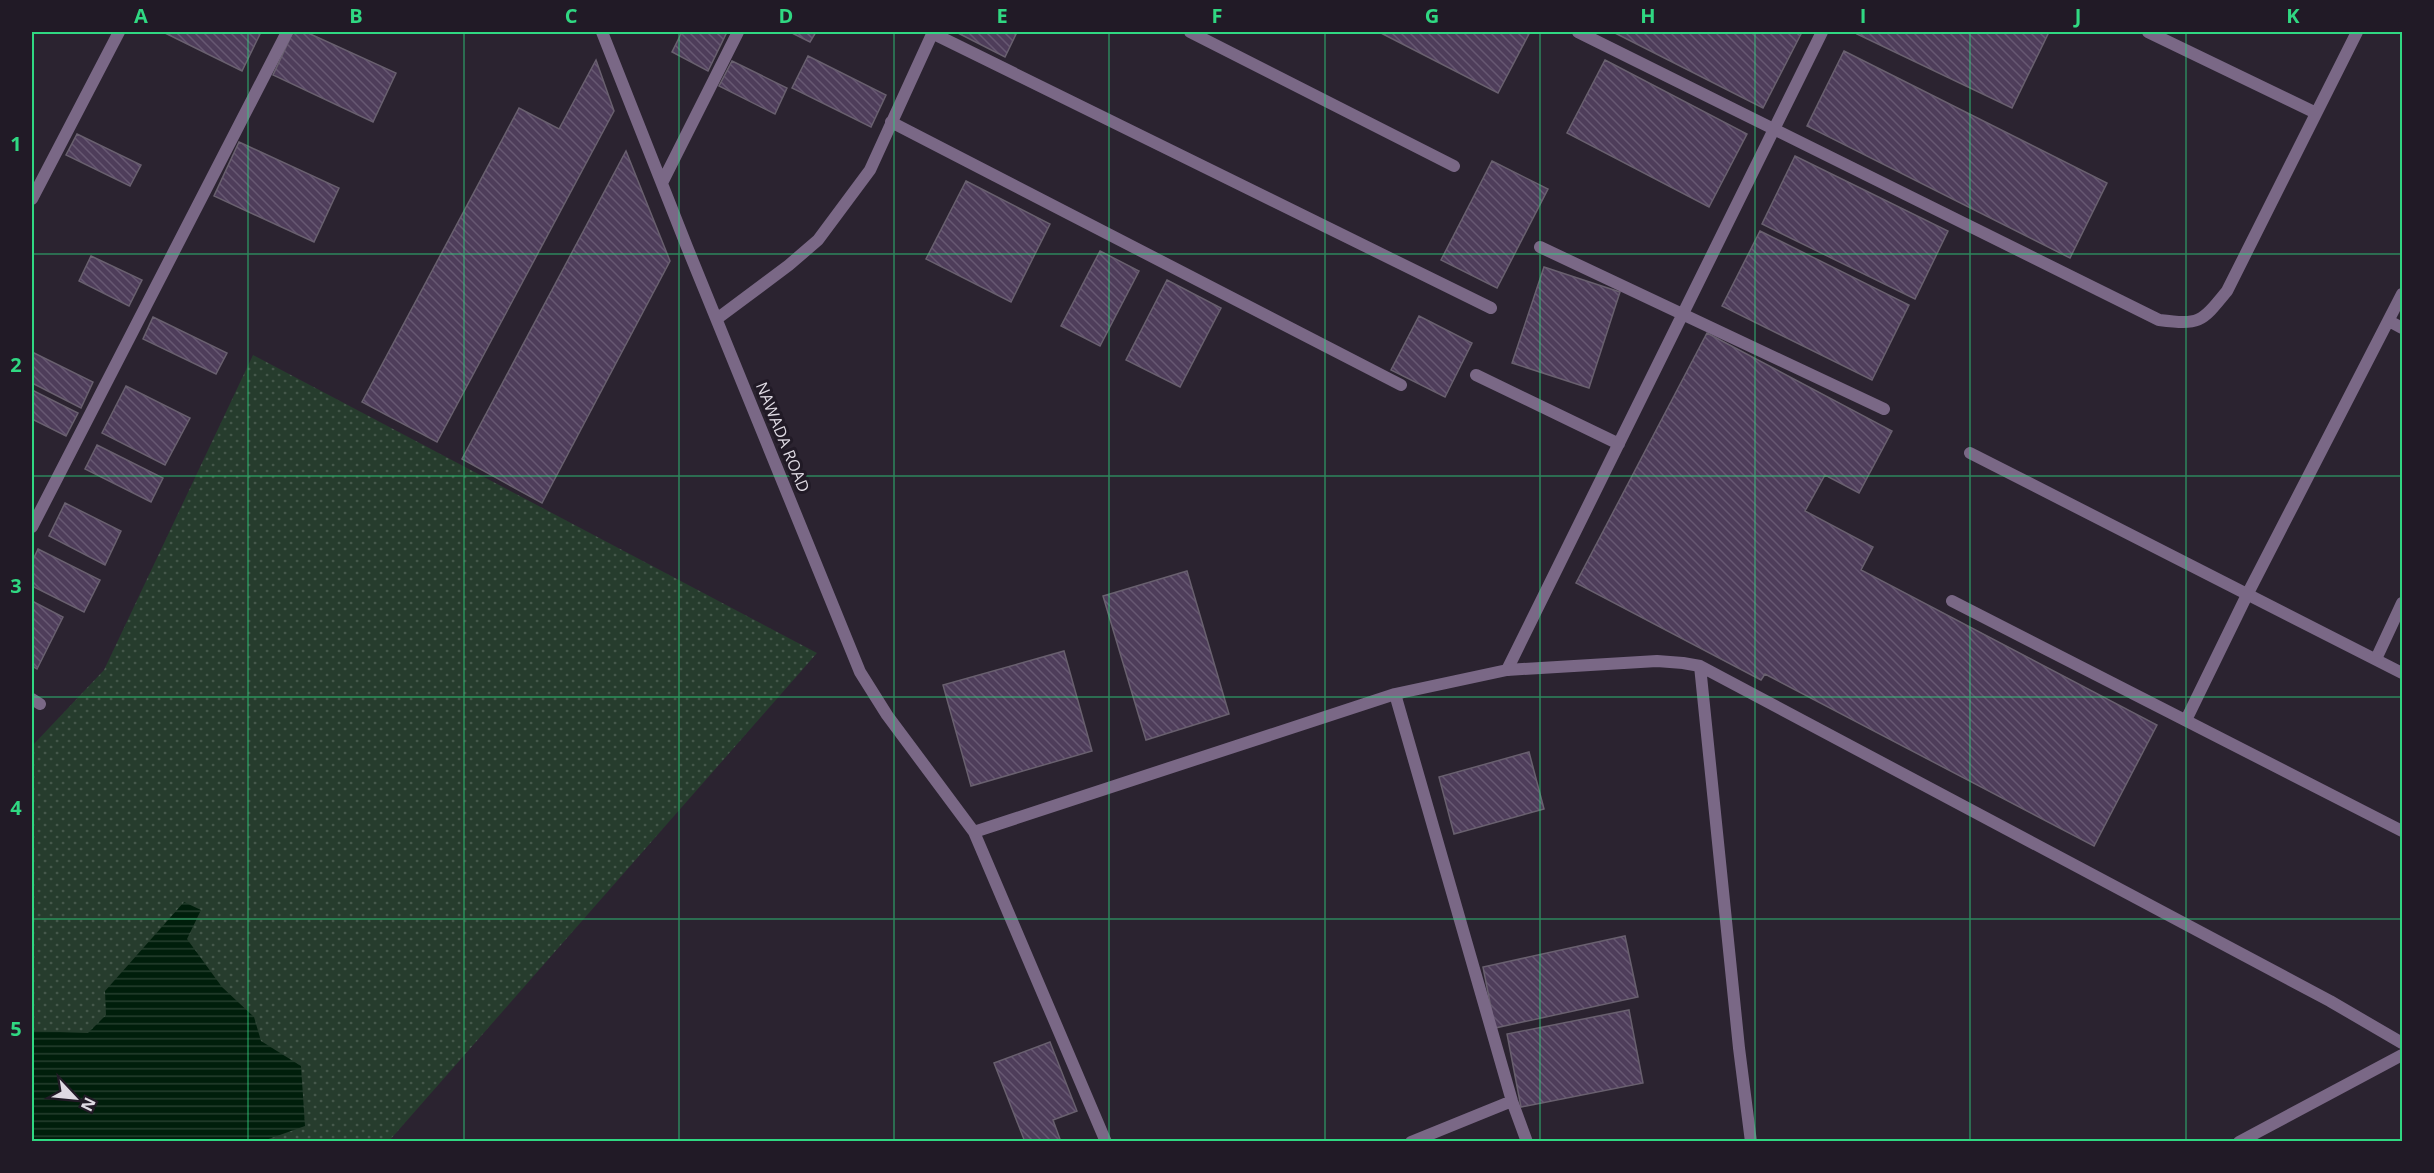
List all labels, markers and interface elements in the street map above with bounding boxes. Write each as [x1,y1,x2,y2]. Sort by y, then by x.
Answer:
text: A [134,2,148,29]
text: B [349,2,363,29]
text: C [565,2,578,29]
text: D [779,2,793,29]
text: E [996,2,1008,29]
text: F [1212,2,1222,29]
text: G [1425,2,1439,29]
text: H [1640,2,1656,29]
text: I [1860,2,1866,29]
text: J [2073,2,2081,29]
text: K [2286,2,2300,29]
text: 1 [10,130,22,157]
text: 2 [10,351,22,378]
street label: NAWADA ROAD [751,379,815,495]
text: 3 [10,572,22,599]
text: 4 [10,794,22,821]
text: 5 [10,1015,22,1042]
north arrow [45,1068,105,1128]
text: N [76,1094,101,1115]

